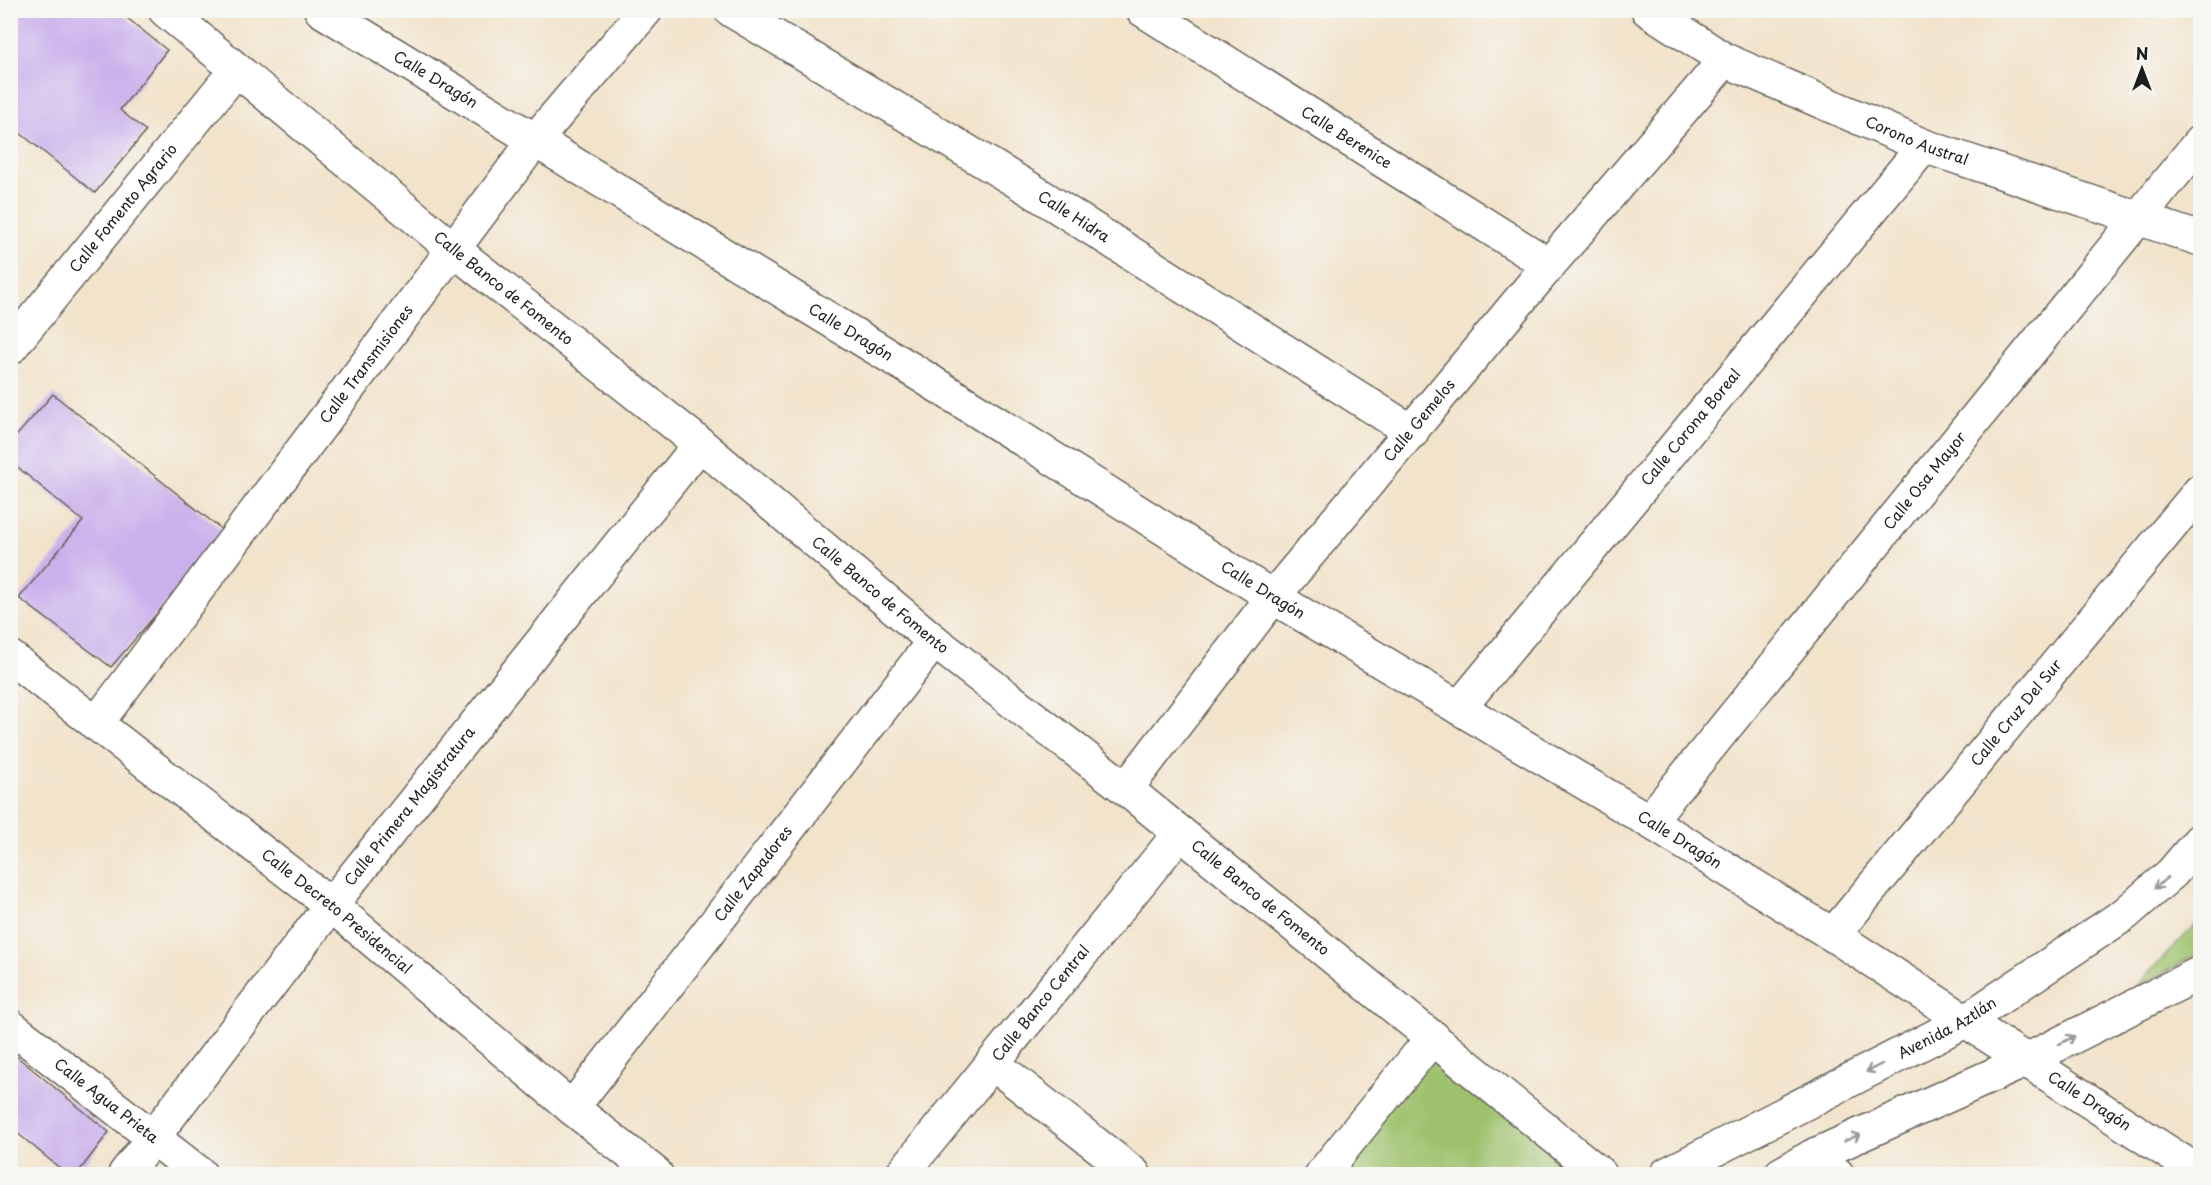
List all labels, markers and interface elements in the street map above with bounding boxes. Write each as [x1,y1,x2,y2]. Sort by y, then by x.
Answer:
north arrow [2112,39,2172,99]
text: N [2136,41,2148,65]
street label: Calle Dragón [390,44,483,113]
street label: Calle Berenice [1297,99,1397,174]
street label: Corono Austral [1862,109,1972,170]
street label: Calle Fomento Agrario [63,138,182,277]
street label: Calle Hidra [1034,184,1115,247]
street label: Calle Banco de Fomento [429,225,579,350]
street label: Calle Dragón [805,297,898,366]
street label: Calle Transmisiones [313,299,418,428]
street label: Calle Corona Boreal [1634,363,1745,490]
street label: Calle Gemelos [1377,373,1460,466]
street label: Calle Osa Mayor [1877,426,1971,534]
street label: Calle Banco de Fomento [807,530,954,658]
street label: Calle Dragón [1217,554,1310,624]
street label: Calle Cruz Del Sur [1964,653,2067,771]
street label: Calle Primera Magistratura [338,720,480,890]
street label: Calle Dragón [1634,804,1727,873]
street label: Calle Zapadores [707,820,797,926]
street label: Calle Banco de Fomento [1187,833,1335,960]
street label: Calle Decreto Presidencial [257,842,418,979]
one-way arrow [2153,876,2168,890]
street label: Calle Banco Central [985,939,1094,1066]
street label: Avenida Aztlán [1893,990,2000,1064]
one-way arrow [2058,1034,2076,1045]
street label: Calle Agua Prieta [50,1052,165,1148]
one-way arrow [1866,1062,1883,1074]
street label: Calle Dragón [2044,1064,2136,1135]
one-way arrow [1842,1132,1860,1144]

